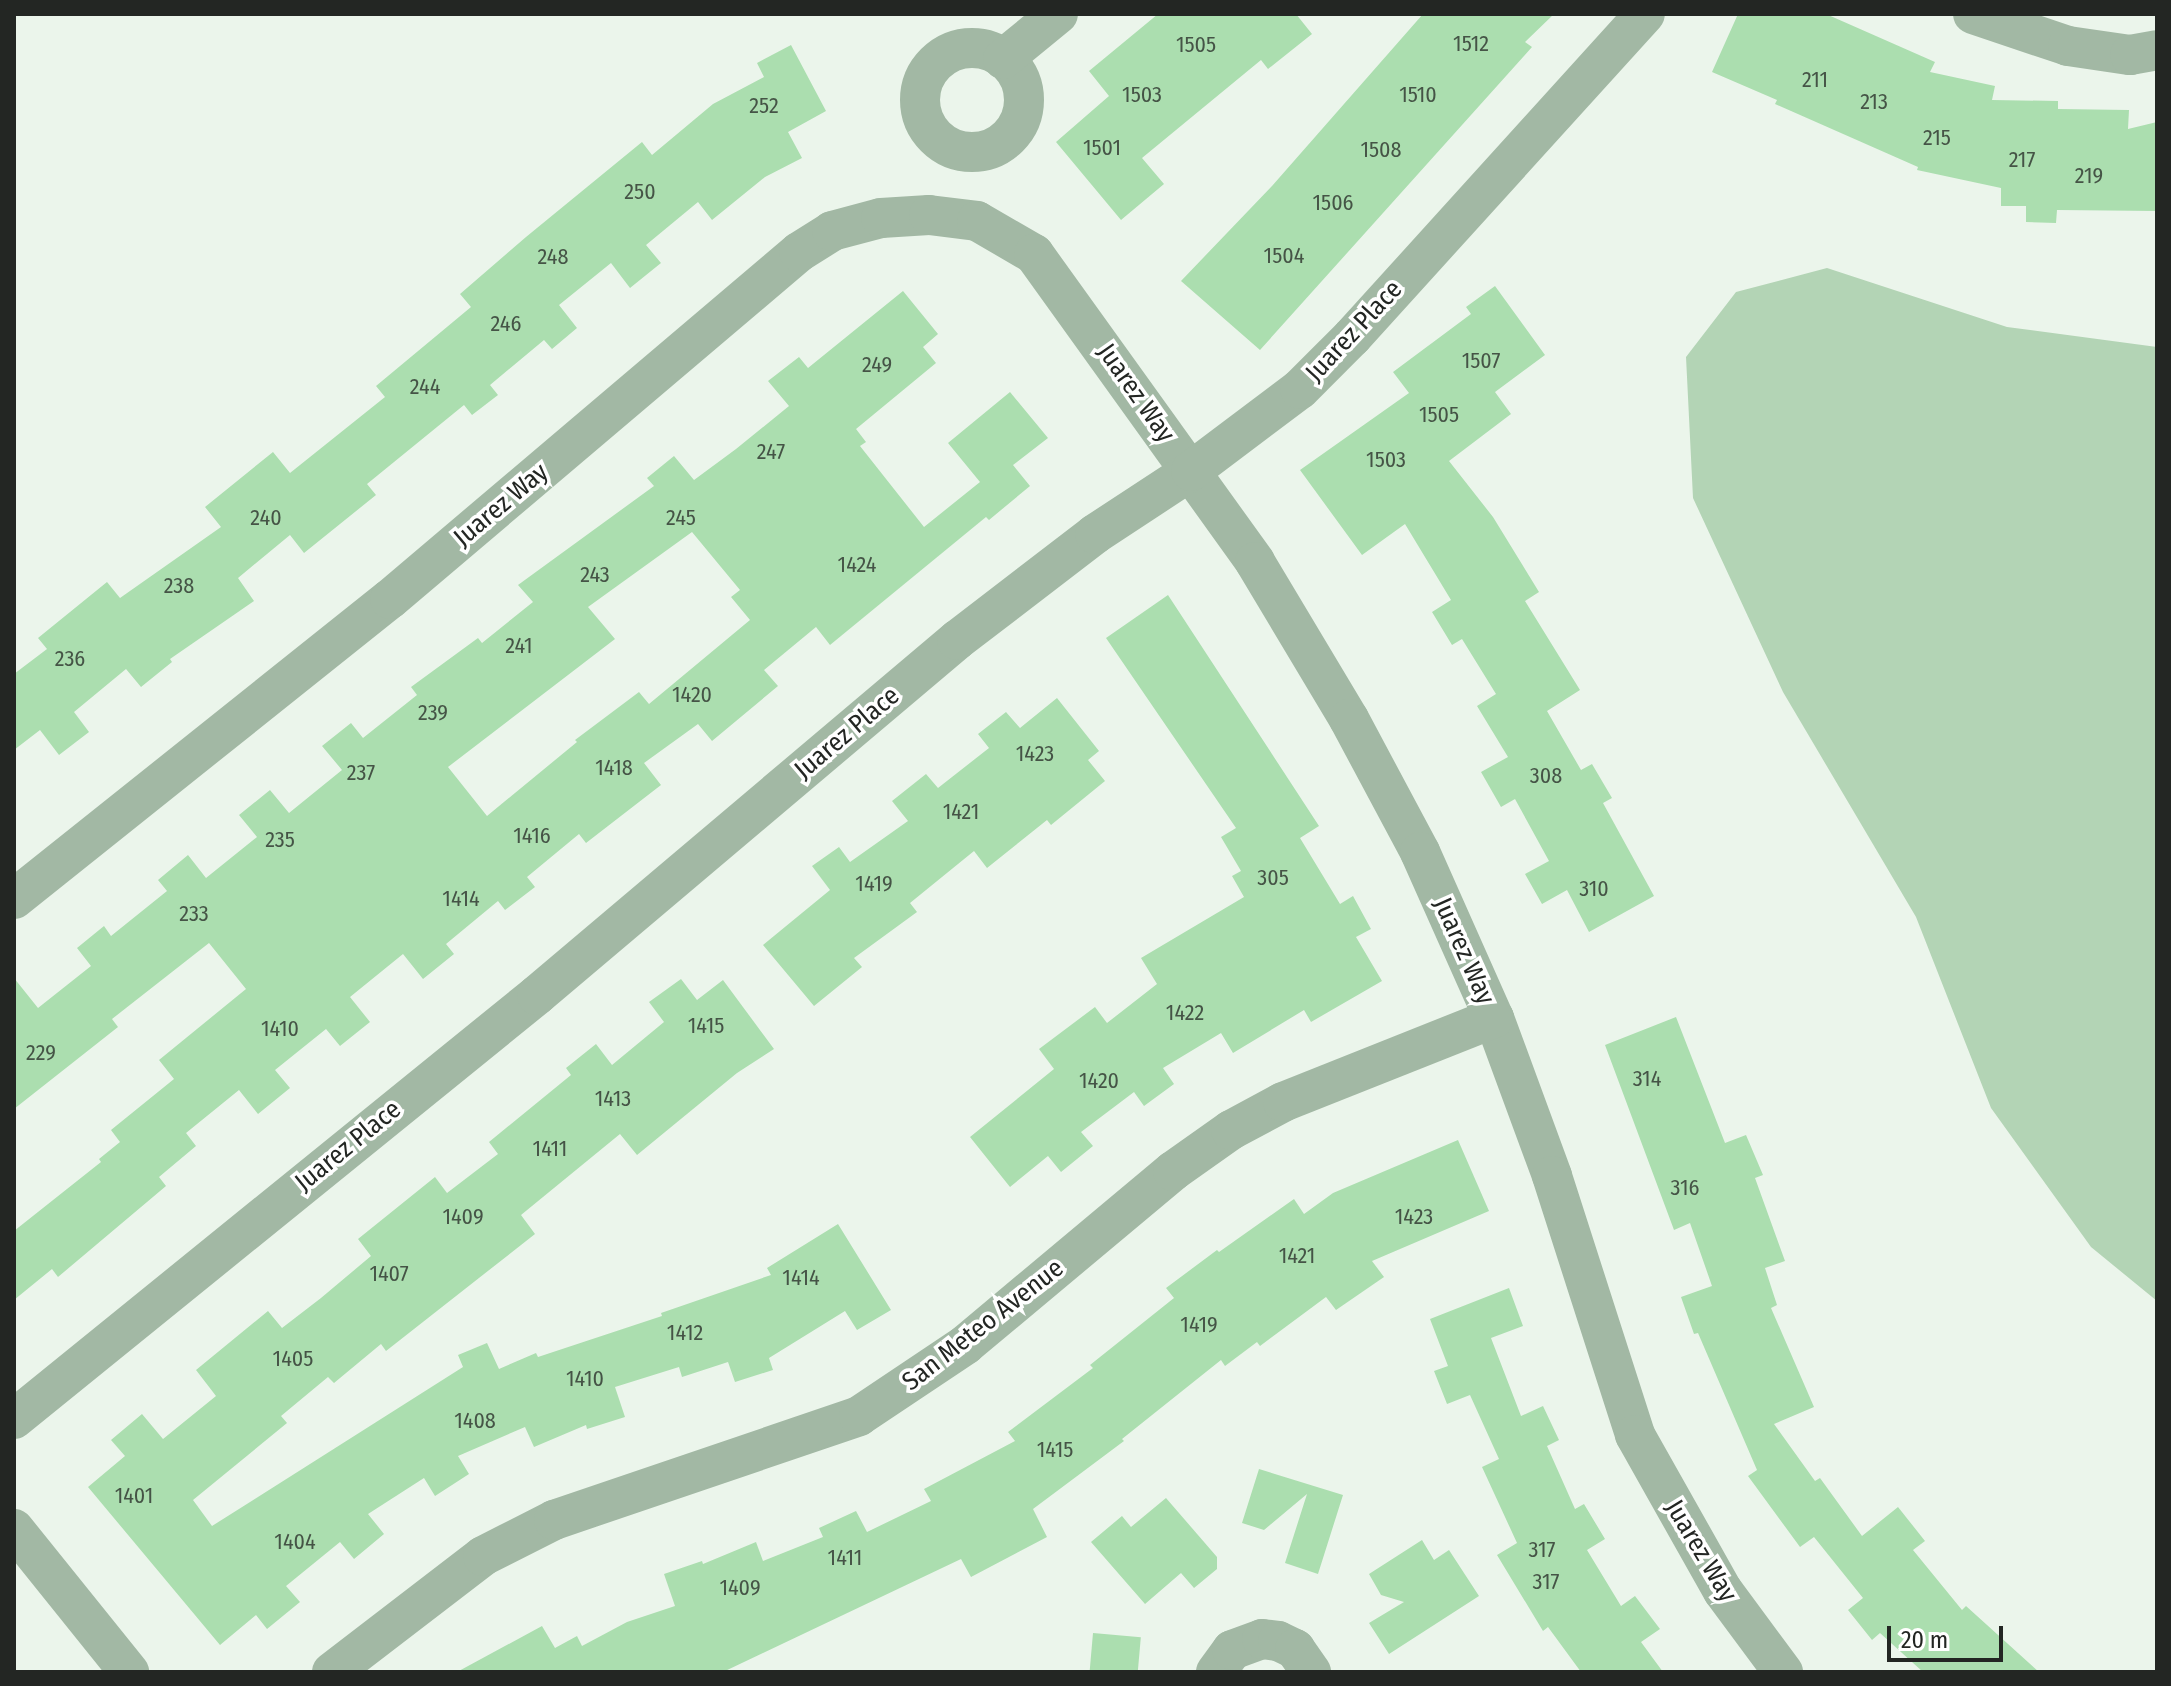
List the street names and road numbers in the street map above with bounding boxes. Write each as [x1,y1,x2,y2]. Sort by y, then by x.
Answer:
street label: Juarez Place [1299,274,1409,388]
street label: Juarez Way [1091,338,1181,448]
street label: Juarez Way [448,457,554,553]
street label: Juarez Place [788,680,906,786]
street label: Juarez Way [1427,893,1501,1009]
street label: Juarez Place [289,1094,407,1198]
street label: San Meteo Avenue [896,1252,1070,1398]
street label: Juarez Way [1658,1494,1744,1608]

